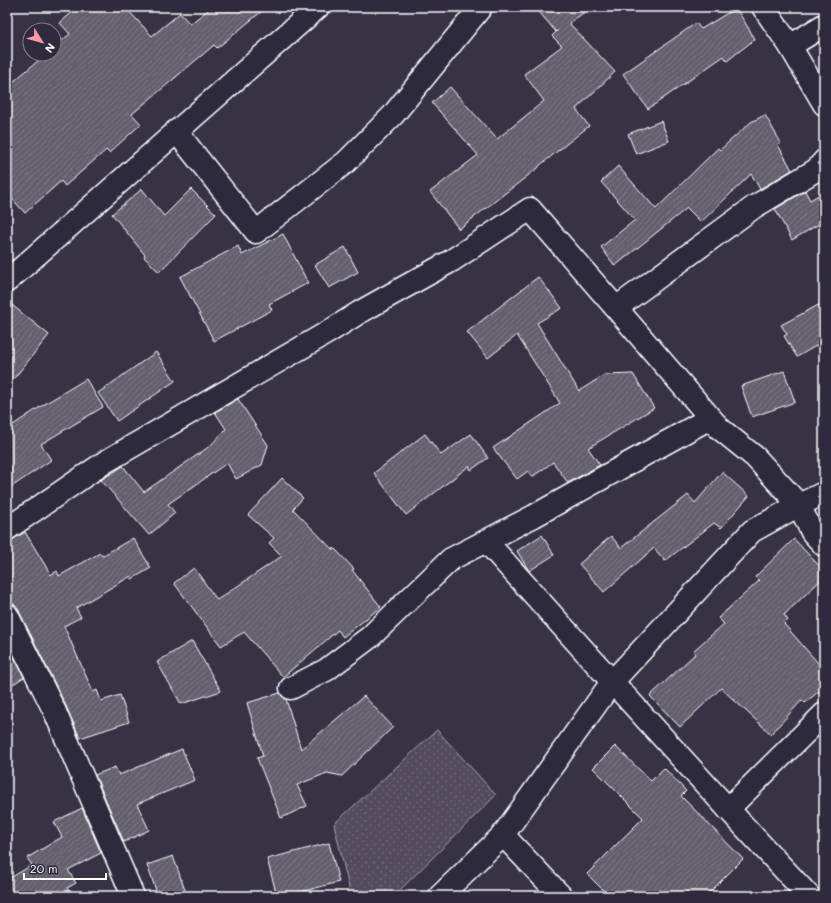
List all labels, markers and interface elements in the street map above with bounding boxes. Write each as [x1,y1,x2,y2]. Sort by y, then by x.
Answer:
north arrow [22,22,62,62]
text: N [42,40,59,56]
scale bar [24,855,106,881]
text: 20 m [30,860,58,876]

